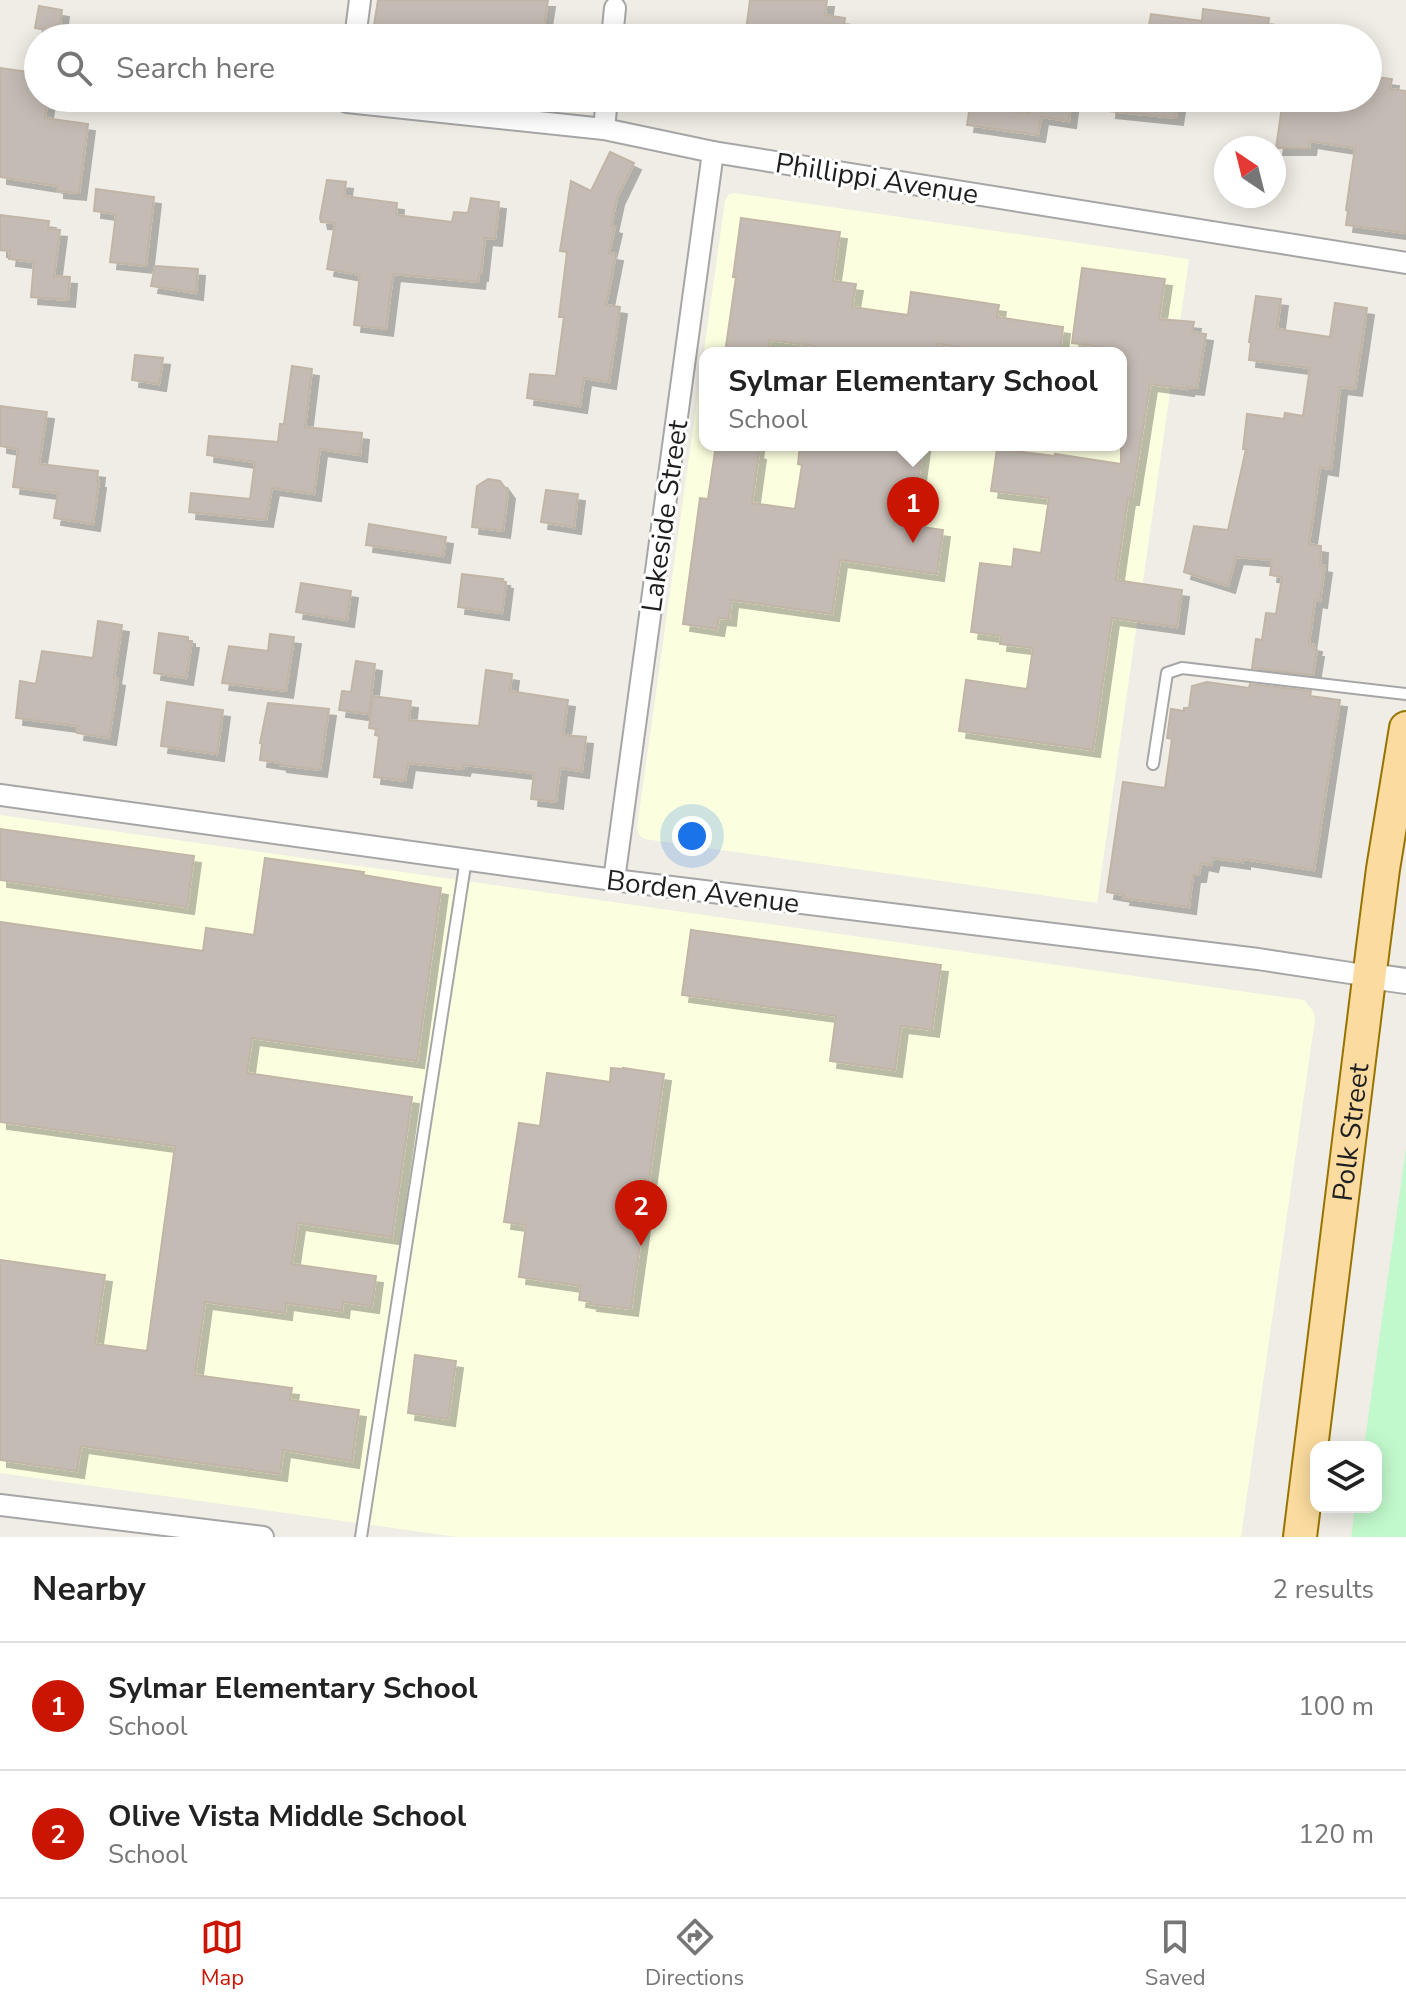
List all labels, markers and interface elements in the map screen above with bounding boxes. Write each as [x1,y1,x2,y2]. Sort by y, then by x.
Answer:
search box [24,24,1382,112]
icon: search [52,46,96,90]
text: Search here [116,48,275,89]
north arrow [1214,136,1286,208]
street label: Phillippi Avenue [773,144,981,214]
popup [699,347,1127,451]
text: Sylmar Elementary School [728,361,1098,402]
text: School [728,402,808,437]
street label: Lakeside Street [633,418,697,615]
pin: 1 [887,477,939,543]
your location [672,816,712,856]
street label: Borden Avenue [604,861,801,923]
street label: Polk Street [1324,1061,1378,1203]
pin: 2 [615,1180,667,1246]
map controls [1310,1441,1382,1513]
button: layers [1310,1441,1382,1513]
text: Nearby [32,1566,146,1612]
text: 2 results [1273,1572,1374,1607]
text: Sylmar Elementary School [108,1668,478,1709]
text: 1 [50,1689,66,1724]
text: 100 m [1298,1689,1374,1724]
text: School [108,1709,187,1744]
text: Olive Vista Middle School [108,1796,466,1837]
text: 2 [50,1817,66,1852]
text: 120 m [1298,1817,1374,1852]
text: School [108,1837,187,1872]
tab: Map [200,1915,244,1993]
tab: Directions [645,1915,744,1993]
tab: Saved [1145,1915,1206,1993]

